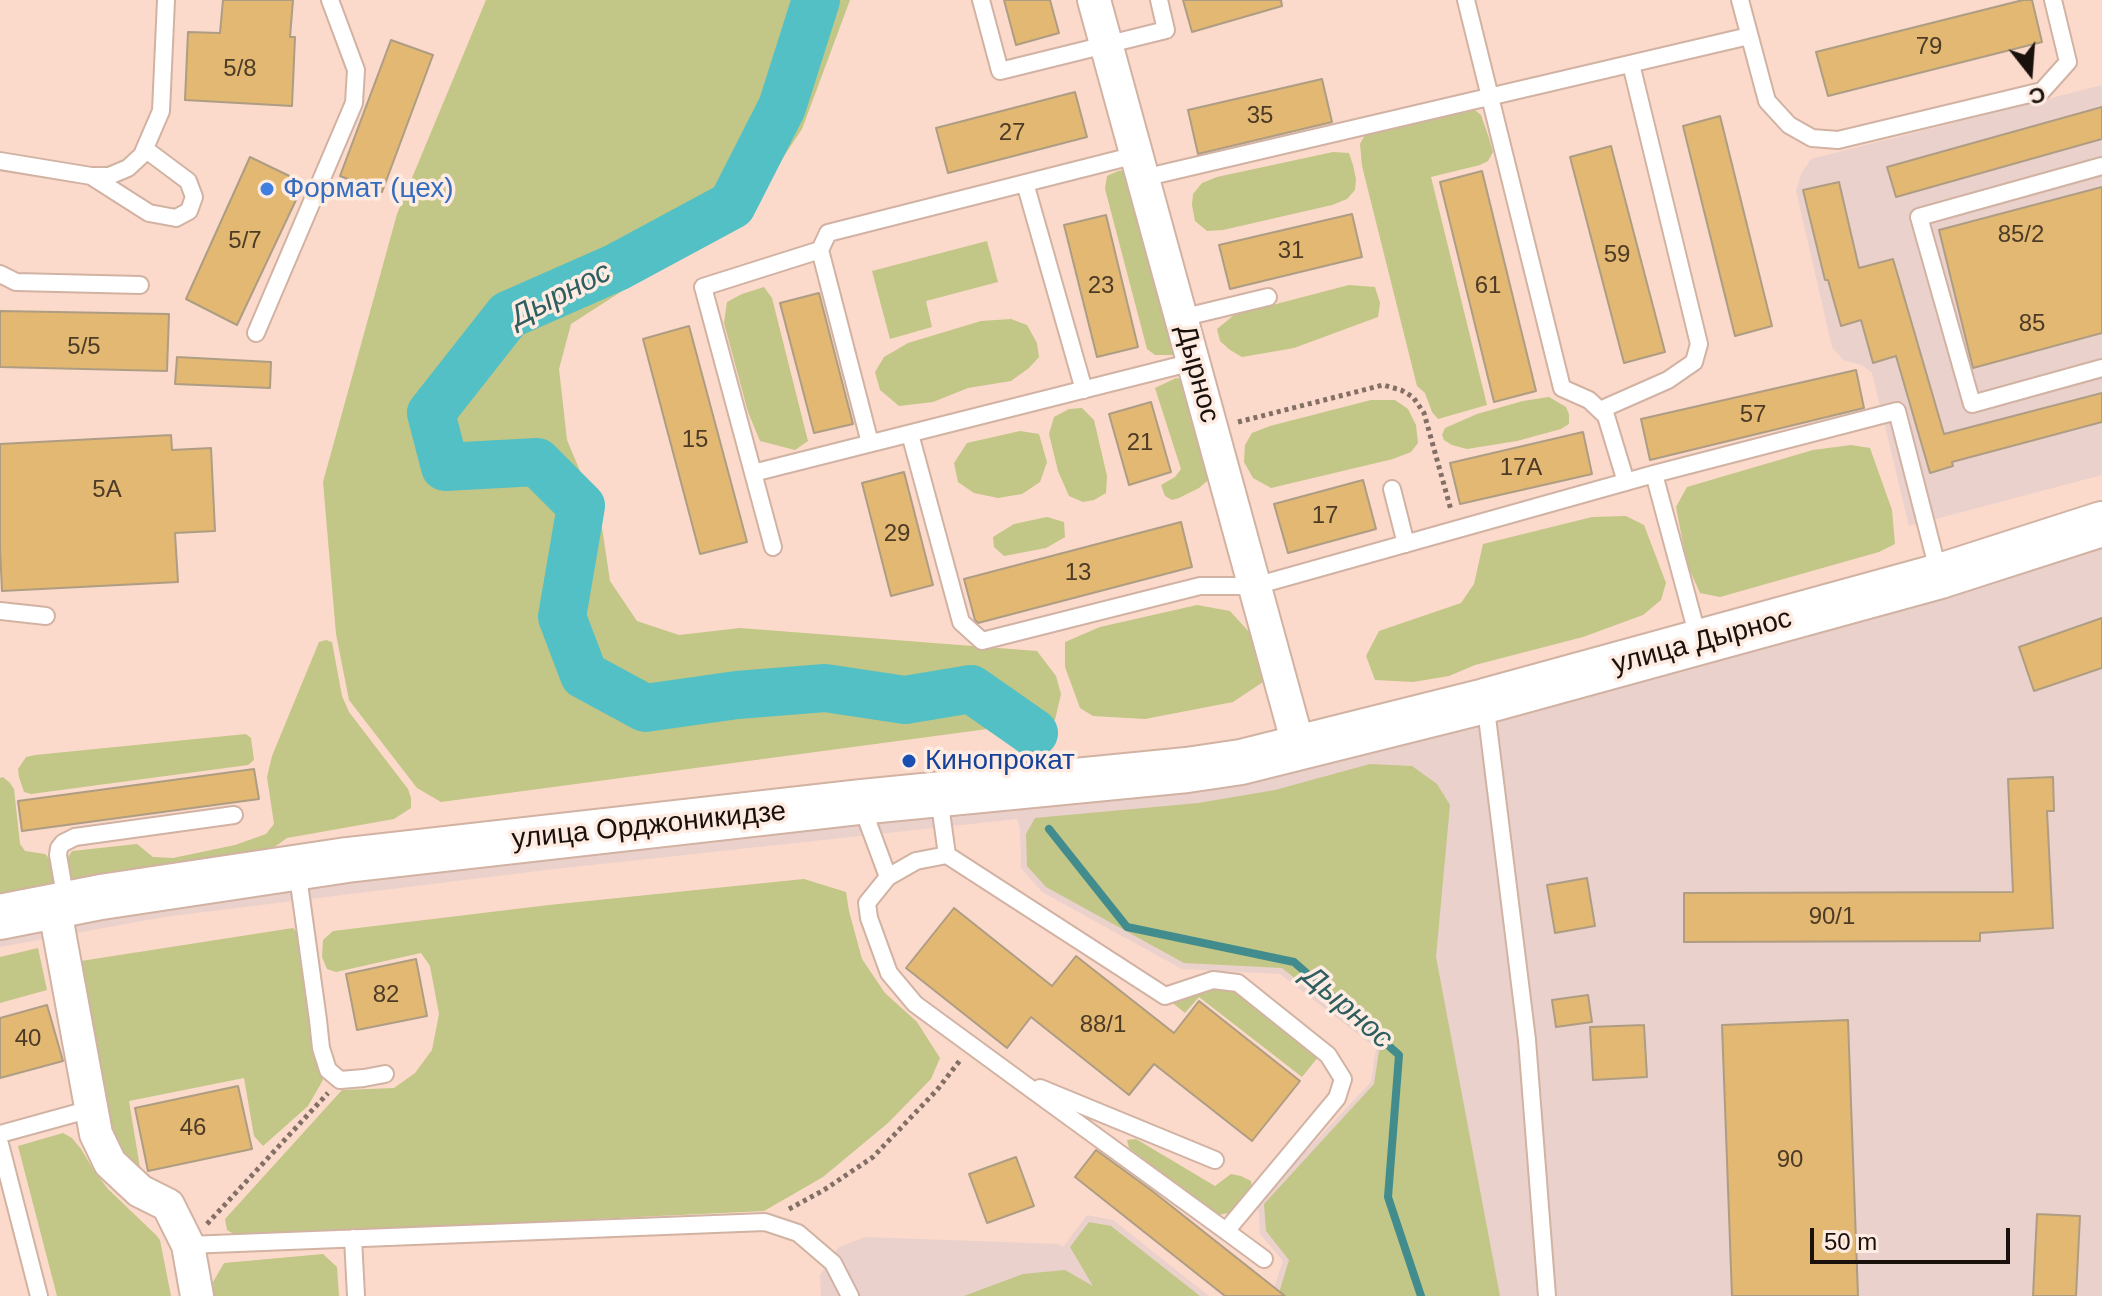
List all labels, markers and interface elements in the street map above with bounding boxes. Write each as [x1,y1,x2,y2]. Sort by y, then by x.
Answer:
north arrow [1990,32,2070,112]
house number: 79 [1916,33,1942,61]
house number: 5/8 [223,55,257,83]
text: С [2026,81,2048,110]
house number: 35 [1247,102,1273,130]
house number: 27 [999,119,1025,147]
place label: Формат (цех) [283,172,454,206]
marker: Формат (цех) [258,180,276,198]
house number: 85/2 [1998,221,2044,249]
house number: 5/7 [228,227,262,255]
house number: 31 [1278,237,1304,265]
house number: 59 [1604,241,1630,269]
water label: Дырнос [505,254,617,336]
house number: 23 [1088,272,1114,300]
house number: 61 [1475,272,1501,300]
house number: 85 [2019,310,2045,338]
street label: Дырнос [1168,322,1226,426]
house number: 5/5 [67,333,101,361]
house number: 57 [1740,401,1766,429]
house number: 15 [682,426,708,454]
house number: 21 [1127,429,1153,457]
house number: 17А [1500,454,1542,482]
house number: 5А [92,476,122,504]
house number: 17 [1312,502,1338,530]
house number: 29 [884,520,910,548]
house number: 13 [1065,559,1091,587]
street label: улица Дырнос [1609,602,1795,682]
place label: Кинопрокат [925,744,1075,778]
marker: Кинопрокат [900,752,918,770]
street label: улица Орджоникидзе [510,795,788,857]
house number: 90/1 [1809,903,1855,931]
water label: Дырнос [1294,959,1400,1057]
house number: 82 [373,981,399,1009]
house number: 88/1 [1080,1011,1126,1039]
house number: 40 [15,1025,41,1053]
house number: 46 [180,1114,206,1142]
house number: 90 [1777,1146,1803,1174]
scale bar [1814,1212,2014,1262]
text: 50 m [1824,1228,1877,1255]

